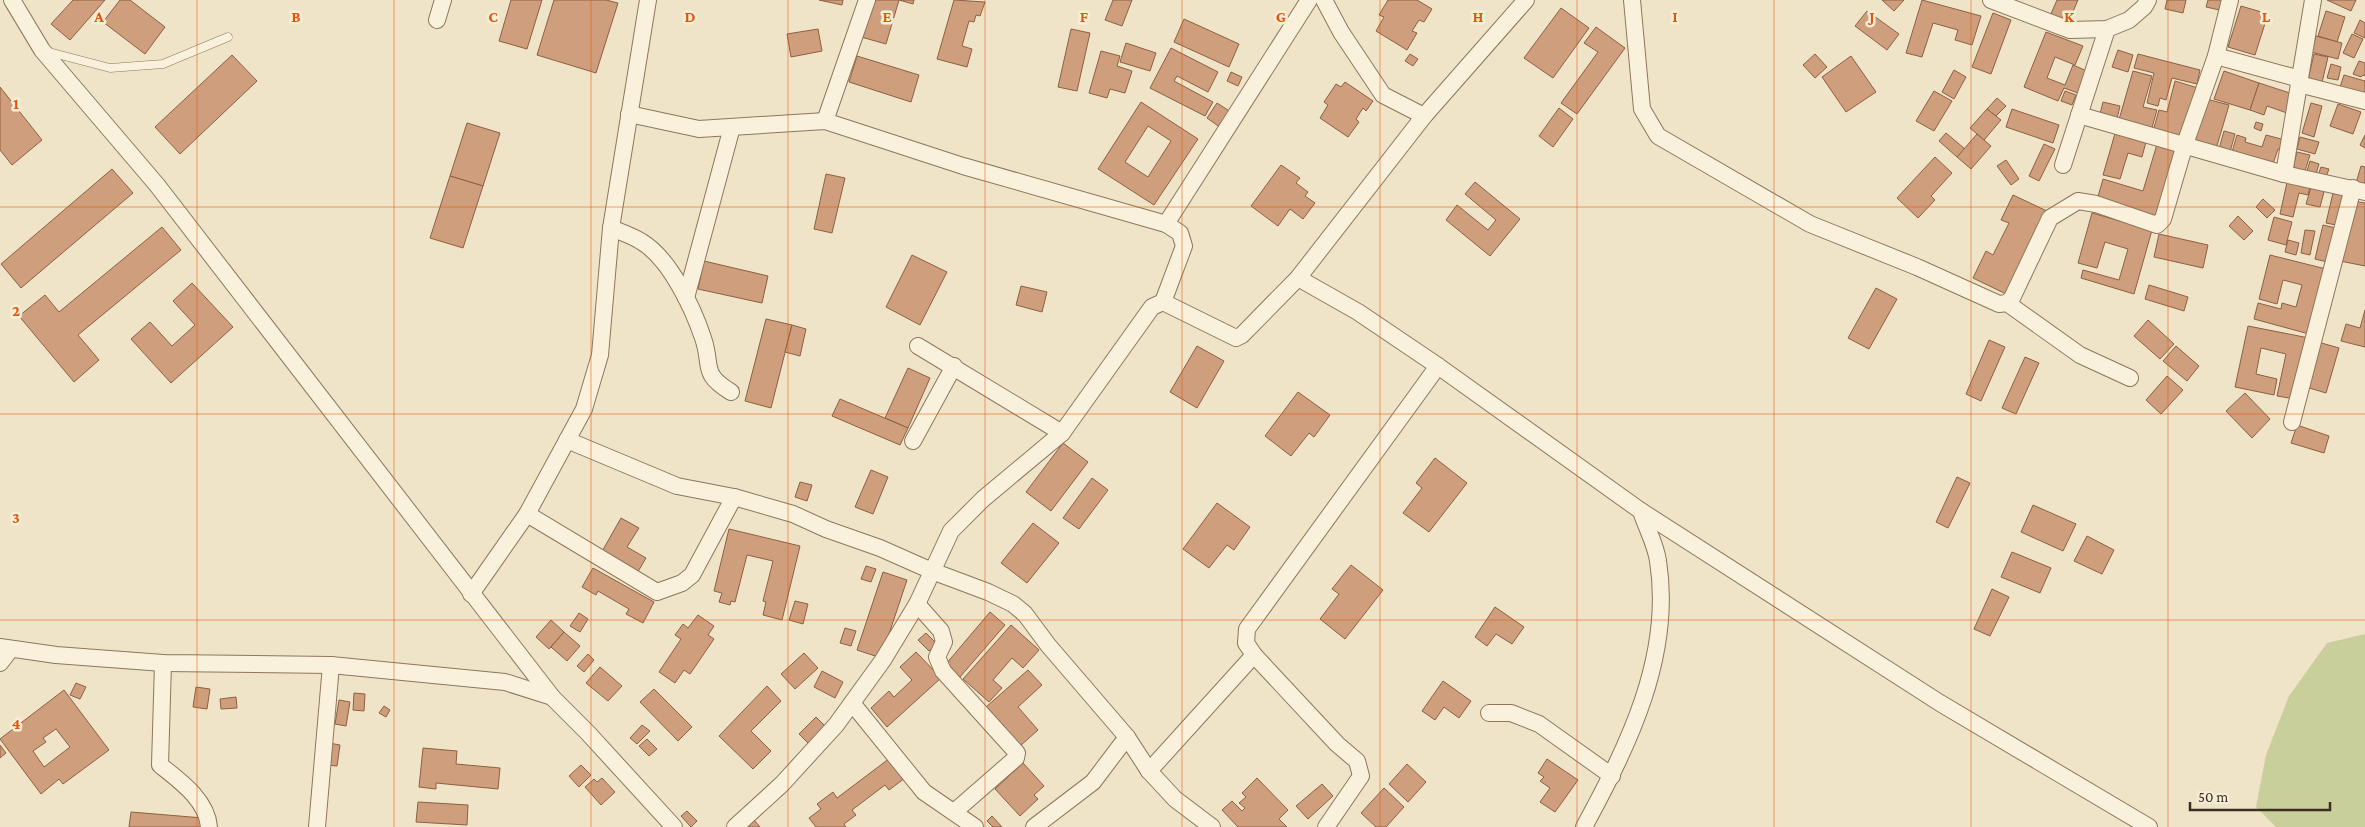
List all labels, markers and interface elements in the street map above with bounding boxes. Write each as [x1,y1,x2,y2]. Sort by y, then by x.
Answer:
text: A [93,8,104,25]
text: B [291,8,301,25]
text: C [488,8,498,25]
text: D [684,8,696,25]
text: E [882,8,892,25]
text: F [1080,8,1089,25]
text: G [1276,8,1286,25]
text: H [1473,8,1484,25]
text: I [1672,8,1678,25]
text: J [1867,8,1875,25]
text: K [2064,8,2075,25]
text: L [2262,8,2271,25]
text: 1 [13,95,19,112]
text: 2 [12,302,20,319]
text: 3 [12,509,20,526]
text: 4 [12,715,21,732]
scale bar [2190,780,2330,812]
text: 50 m [2198,789,2228,805]

